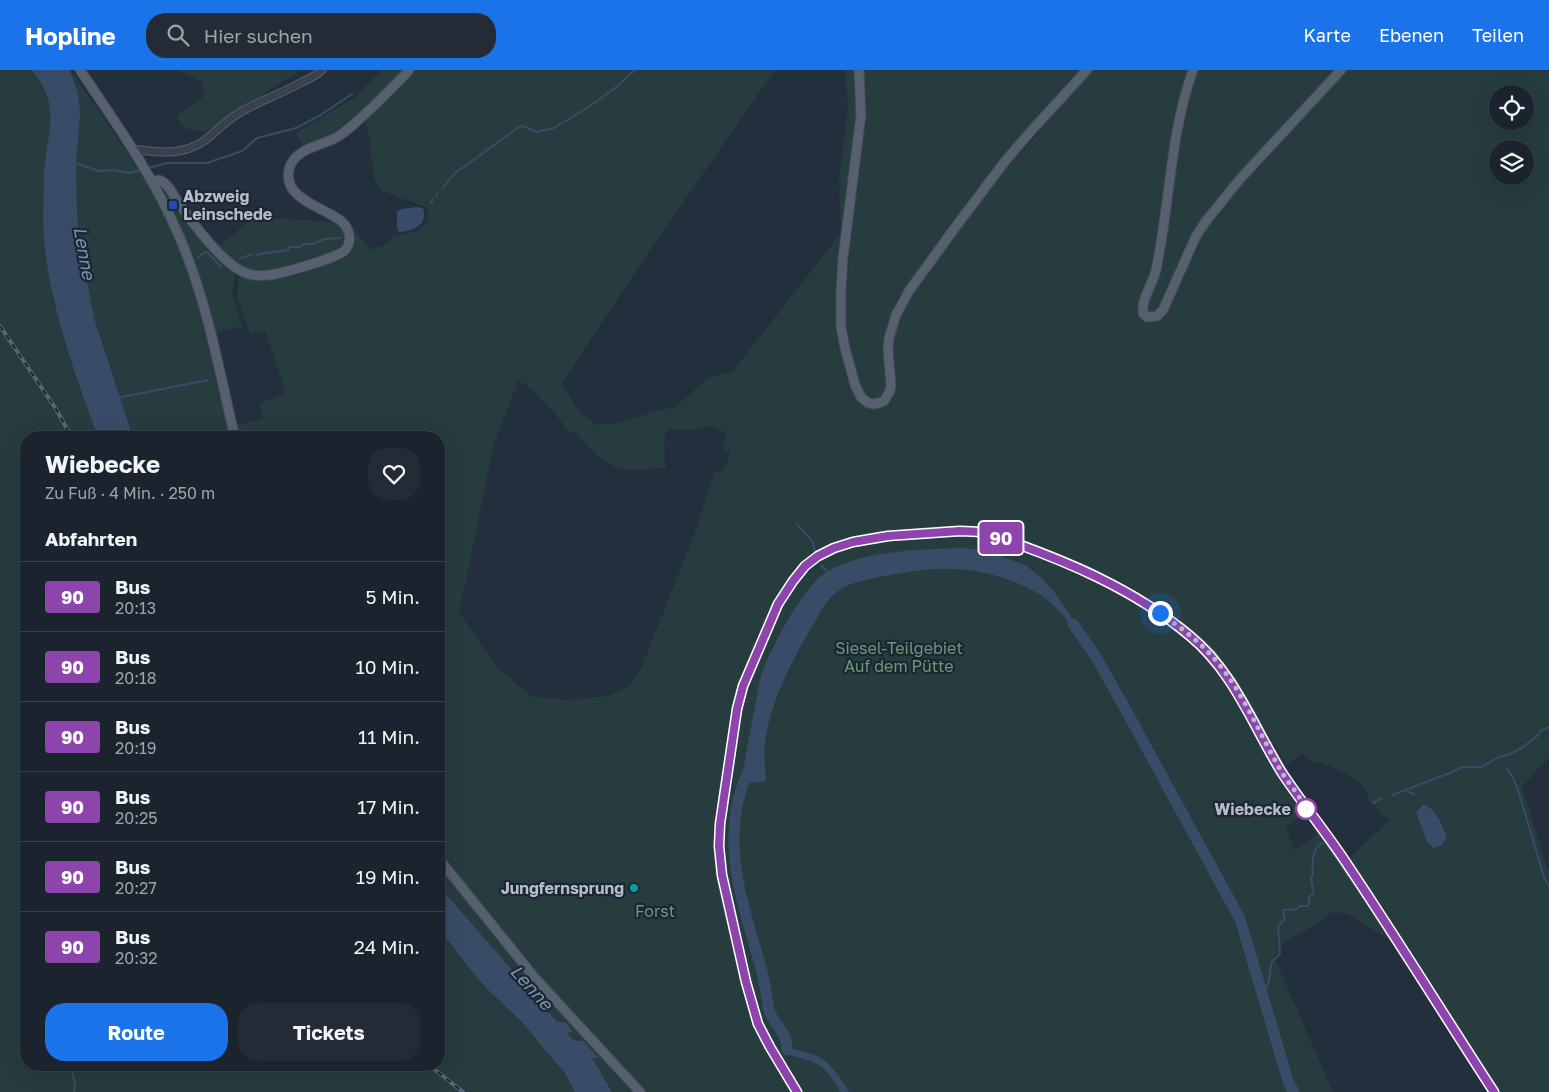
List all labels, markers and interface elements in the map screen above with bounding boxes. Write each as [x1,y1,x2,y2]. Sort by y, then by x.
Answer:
search box [146,13,496,58]
text: Hopline [25,21,116,50]
icon: search [164,21,192,49]
text: Hier suchen [204,24,313,47]
text: Karte [1304,24,1351,46]
text: Ebenen [1379,24,1444,46]
text: Teilen [1472,24,1524,46]
map controls [1489,85,1534,185]
button: locate [1489,85,1534,130]
button: layers [1489,140,1534,185]
place label: Abzweig Leinschede [183,186,272,224]
marker: Abzweig Leinschede [167,199,179,211]
water label: Lenne [70,225,101,283]
button: heart [368,448,420,500]
text: Wiebecke [45,449,160,478]
text: Zu Fuß · 4 Min. · 250 m [45,483,215,503]
line badge: 90 [978,522,1024,554]
text: Abfahrten [45,527,137,550]
text: 90 [989,527,1013,549]
text: Bus [115,575,150,598]
text: 5 Min. [365,585,420,608]
text: 90 [61,586,84,608]
text: 20:13 [115,598,156,618]
your location [1148,601,1173,626]
park label: Siesel-Teilgebiet Auf dem Pütte [835,638,963,676]
text: Bus [115,645,150,668]
text: 10 Min. [355,655,420,678]
text: 90 [61,656,84,678]
text: 20:18 [115,668,157,688]
text: Bus [115,715,150,738]
text: 11 Min. [358,725,420,748]
text: 90 [61,726,84,748]
text: 20:19 [115,738,156,758]
text: Bus [115,785,150,808]
text: 17 Min. [357,795,420,818]
text: 90 [61,796,84,818]
marker: Wiebecke [1295,798,1317,820]
place label: Wiebecke [1214,799,1291,819]
text: 20:25 [115,808,158,828]
text: Bus [115,855,150,878]
text: 19 Min. [356,865,420,888]
text: 90 [61,866,84,888]
text: 20:27 [115,878,157,898]
place label: Jungfernsprung [501,878,624,898]
marker: Jungfernsprung [628,882,640,894]
park label: Forst [635,901,675,921]
text: Bus [115,925,150,948]
text: 24 Min. [354,935,420,958]
text: 90 [61,936,84,958]
text: 20:32 [115,948,158,968]
water label: Lenne [506,960,559,1015]
button: Route [45,1003,228,1061]
button: Tickets [238,1003,420,1061]

